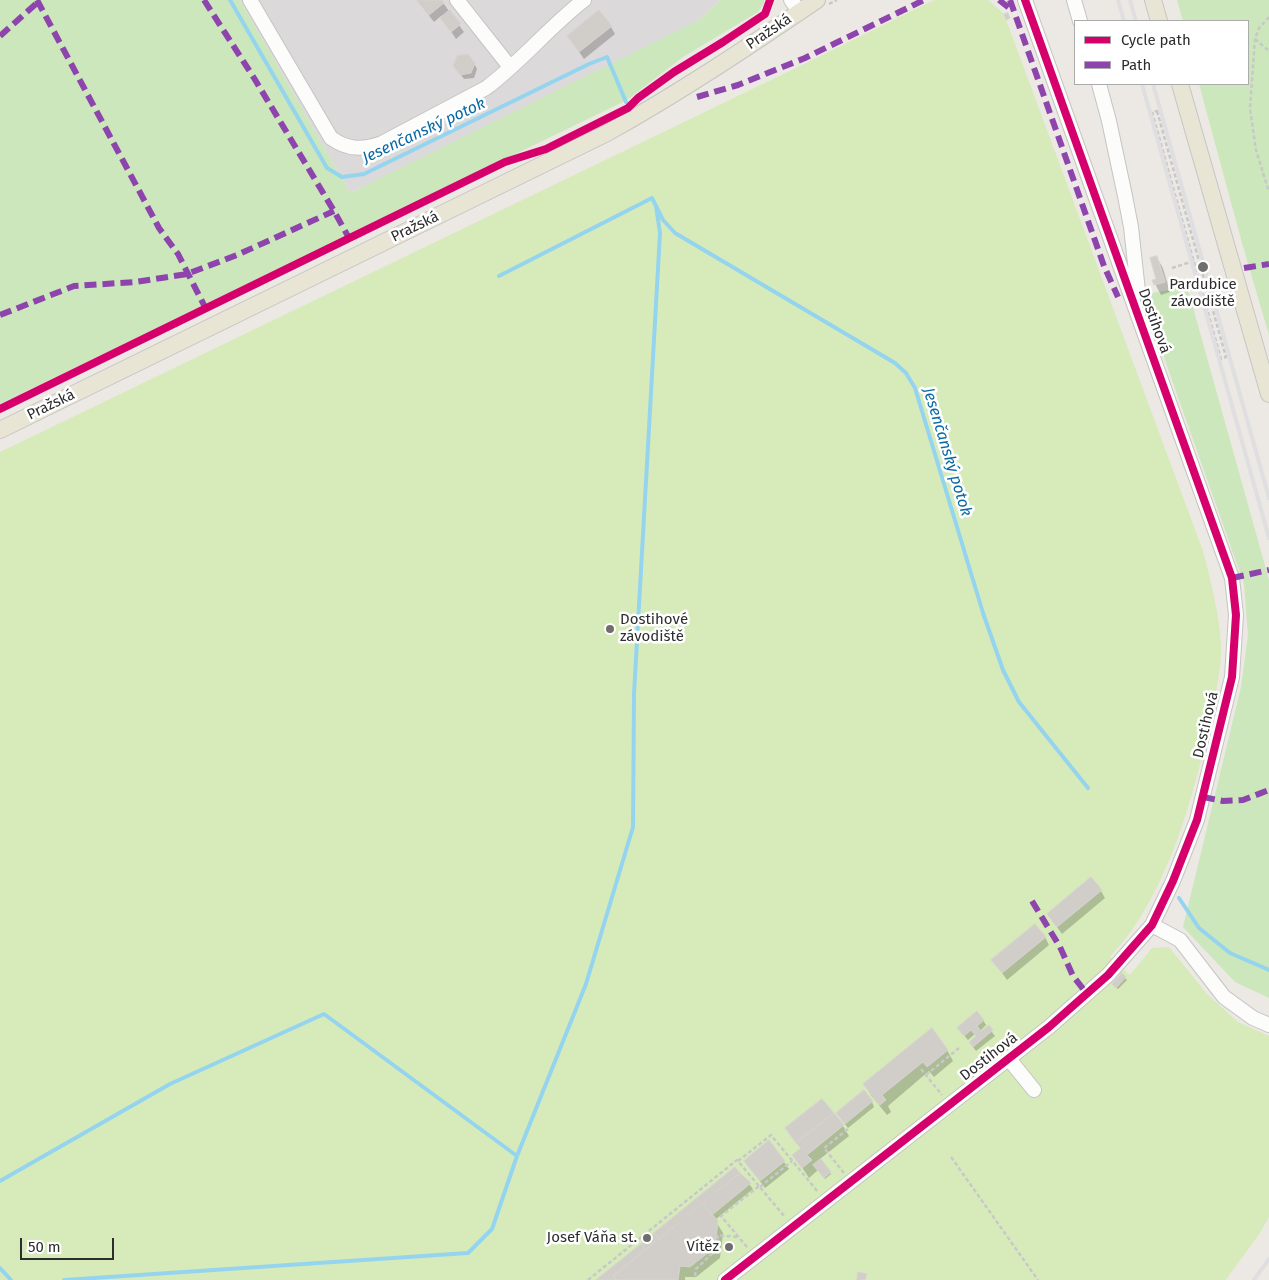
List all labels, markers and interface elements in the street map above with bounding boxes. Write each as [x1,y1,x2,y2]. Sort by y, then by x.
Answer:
street label: Pražská [743,10,795,54]
legend [1074,20,1249,85]
text: Cycle path [1121,31,1191,49]
text: Path [1121,56,1151,74]
water label: Jesenčanský potok [359,94,489,168]
street label: Pražská [388,208,442,246]
marker: Pardubice závodiště [1196,260,1210,274]
place label: Pardubice závodiště [1169,276,1237,311]
street label: Dostihová [1134,286,1174,356]
water label: Jesenčanský potok [918,385,976,519]
street label: Pražská [24,386,78,424]
place label: Dostihové závodiště [620,611,688,646]
marker: Dostihové závodiště [604,623,616,635]
street label: Dostihová [1190,690,1222,760]
street label: Dostihová [957,1029,1021,1085]
scale bar [22,1228,116,1260]
place label: Josef Váňa st. [547,1229,637,1247]
marker: Josef Váňa st. [641,1232,653,1244]
text: 50 m [28,1238,61,1256]
place label: Vítěz [686,1238,719,1256]
marker: Vítěz [723,1241,735,1253]

